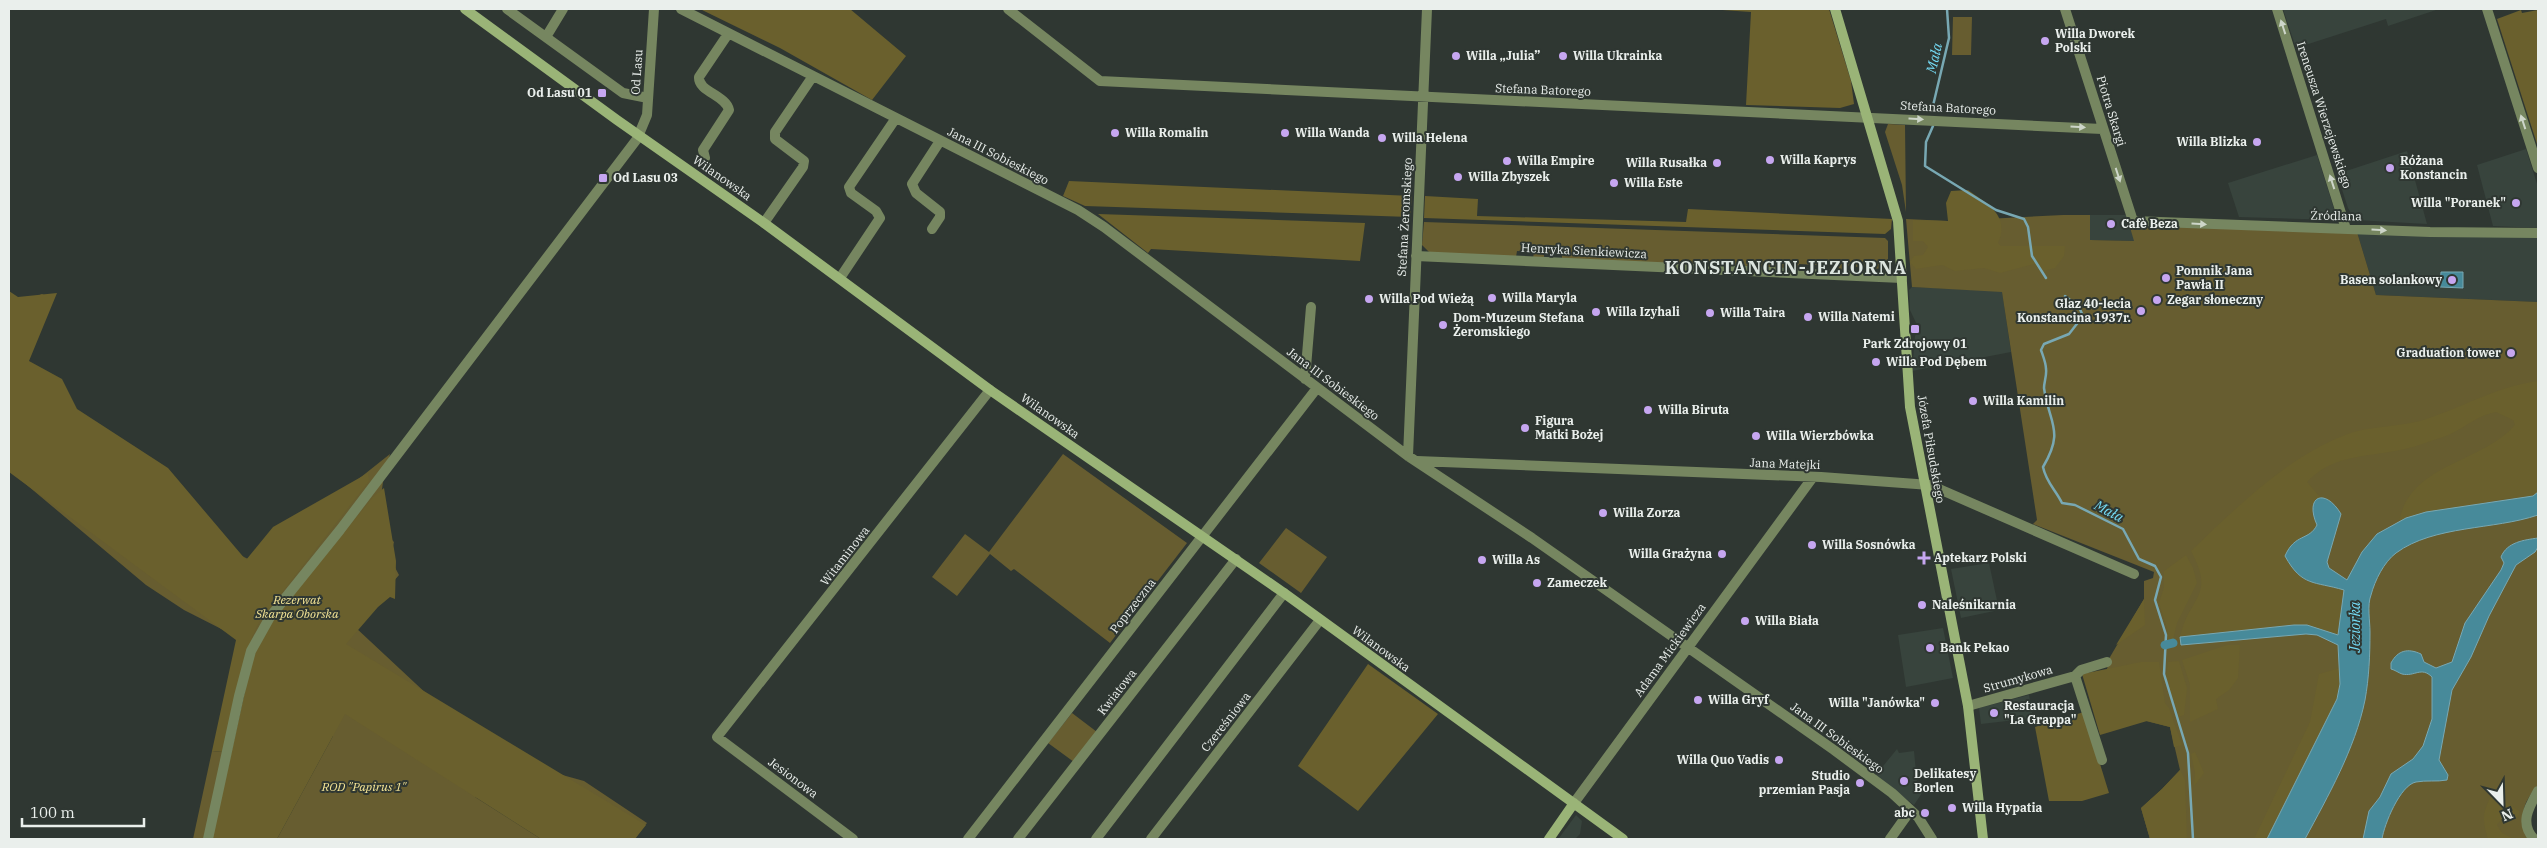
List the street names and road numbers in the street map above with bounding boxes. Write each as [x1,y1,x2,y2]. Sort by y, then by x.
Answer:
street label: Ireneusza Wierzejewskiego [2294,40,2355,190]
street label: Od Lasu [627,48,646,95]
street label: Piotra Skargi [2094,74,2129,148]
street label: Stefana Batorego [1495,80,1591,99]
street label: Stefana Batorego [1900,98,1996,118]
street label: Jana III Sobieskiego [945,124,1052,188]
street label: Wilanowska [690,152,755,204]
street label: Stefana Żeromskiego [1394,157,1415,277]
street label: Źródlana [2310,208,2362,223]
street label: Henryka Sienkiewicza [1521,240,1648,261]
street label: Jana III Sobieskiego [1284,344,1383,423]
street label: Wilanowska [1018,390,1083,442]
street label: Józefa Piłsudskiego [1915,394,1948,504]
street label: Jana Matejki [1749,455,1821,472]
street label: Witaminowa [817,523,873,588]
street label: Poprzeczna [1106,575,1159,636]
street label: Adama Mickiewicza [1630,599,1709,700]
street label: Wilanowska [1349,622,1414,675]
street label: Strumykowa [1982,661,2055,696]
street label: Kwiatowa [1094,665,1140,718]
street label: Czereśniowa [1198,688,1254,755]
street label: Jana III Sobieskiego [1788,699,1887,777]
street label: Jesionowa [765,754,821,801]

